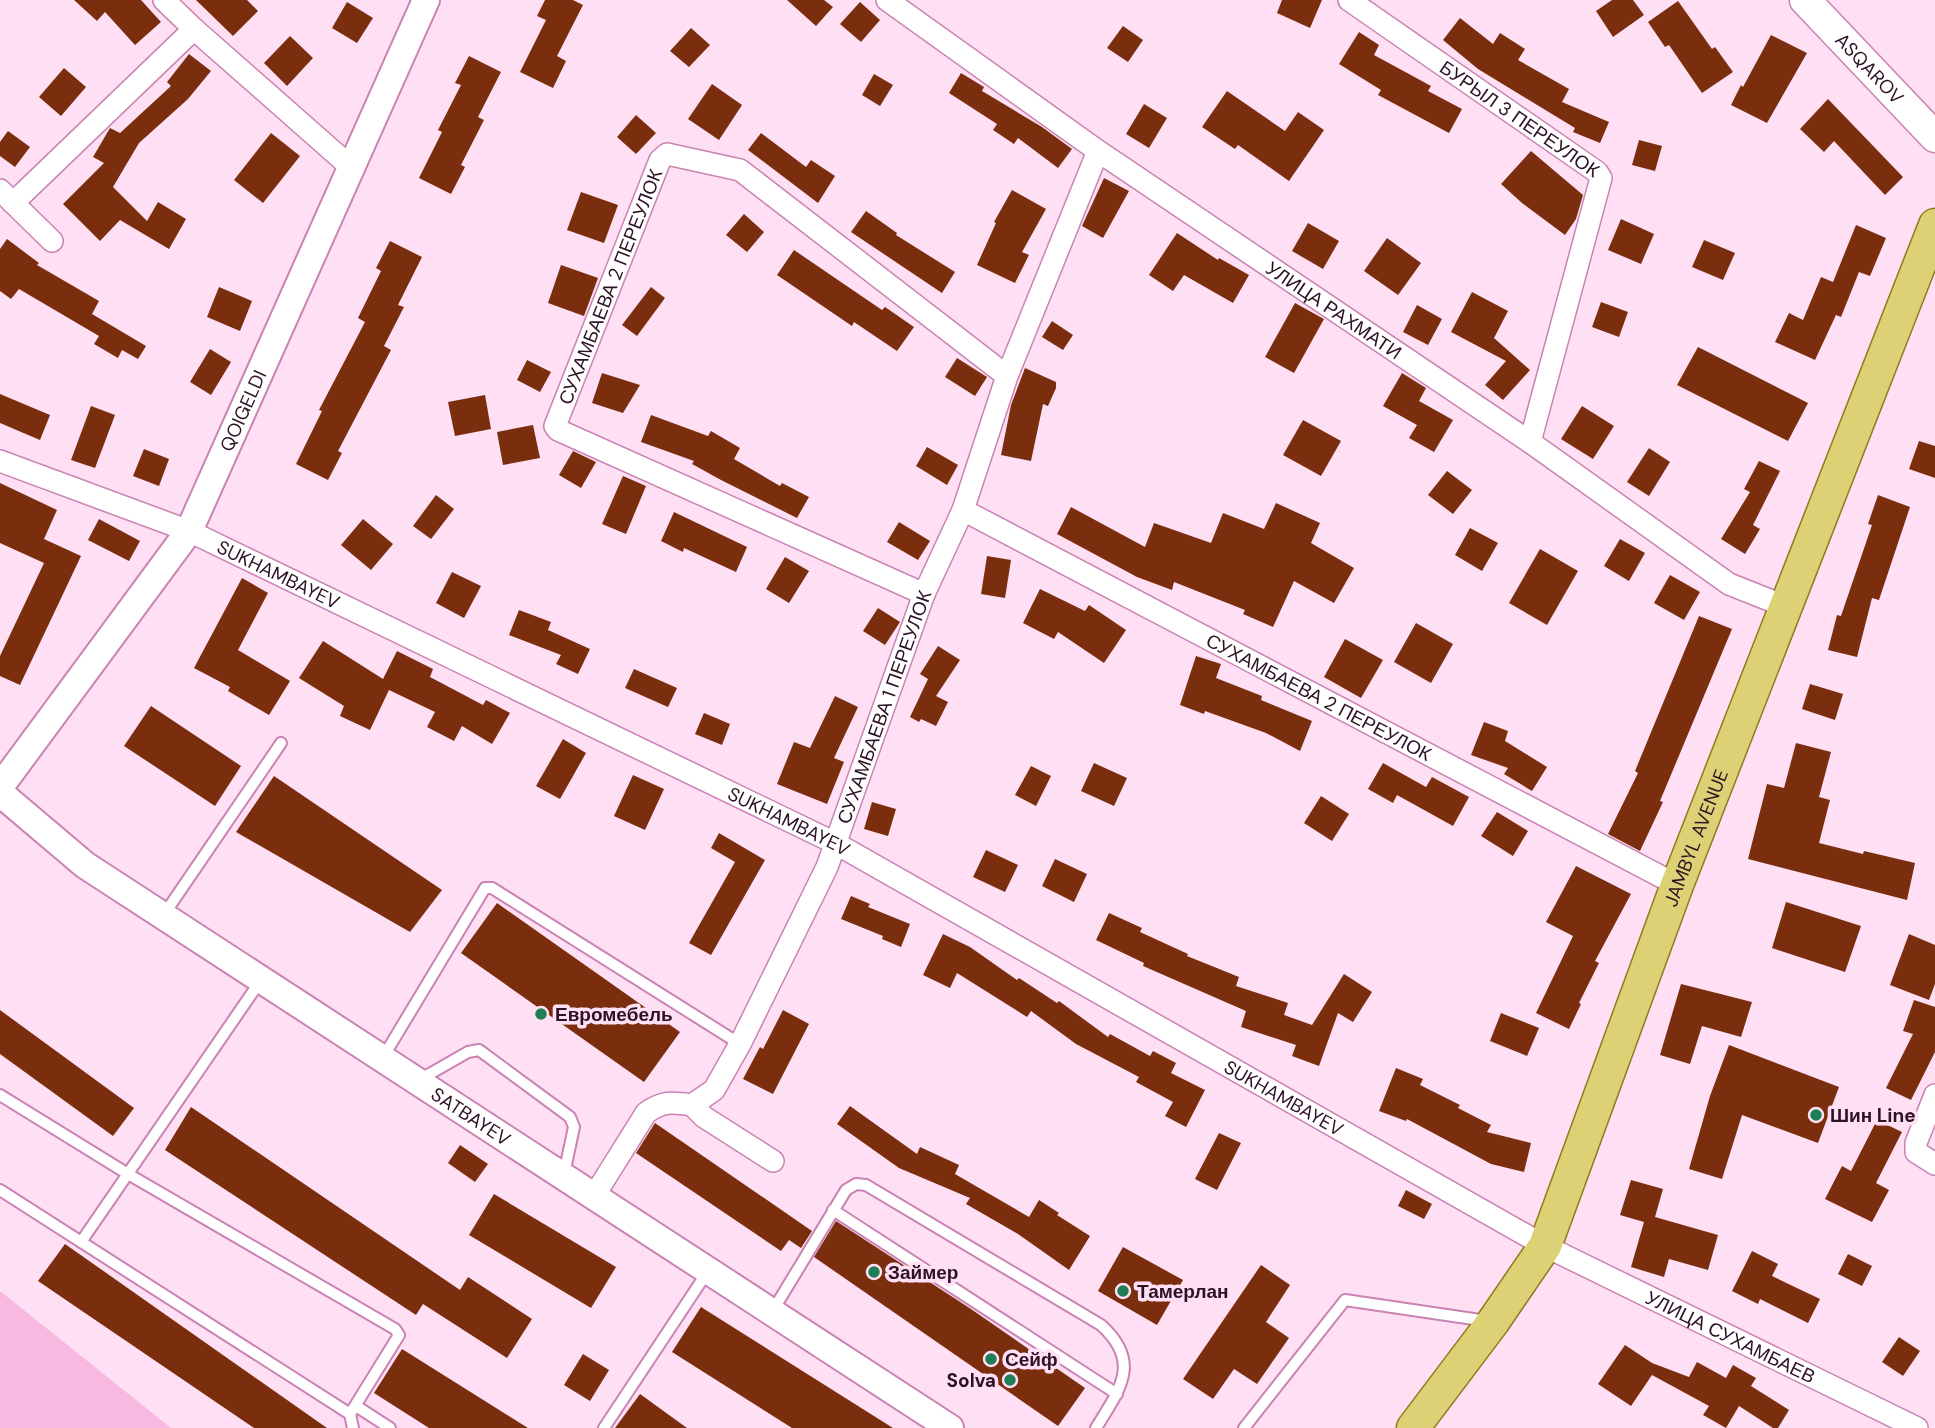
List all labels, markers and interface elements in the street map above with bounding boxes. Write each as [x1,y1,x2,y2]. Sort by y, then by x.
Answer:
street label: ASQAROV [1830,28,1909,110]
street label: БУРЫЛ 3 ПЕРЕУЛОК [1435,55,1604,183]
street label: СУХАМБАЕВА 2 ПЕРЕУЛОК [553,165,668,408]
street label: УЛИЦА РАХМАТИ [1261,256,1406,365]
street label: QOIGELDI [214,366,272,455]
street label: SUKHAMBAYEV [213,534,344,615]
street label: СУХАМБАЕВА 1 ПЕРЕУЛОК [831,587,937,827]
street label: СУХАМБАЕВА 2 ПЕРЕУЛОК [1202,628,1436,767]
street label: JAMBYL AVENUE [1658,766,1734,910]
street label: SUKHAMBAYEV [724,781,855,862]
place label: Евромебель [555,1002,673,1027]
marker: Евромебель [533,1006,549,1022]
street label: SUKHAMBAYEV [1219,1054,1348,1142]
street label: SATBAYEV [426,1082,515,1152]
place label: Шин Line [1830,1103,1916,1128]
marker: Шин Line [1808,1107,1824,1123]
place label: Займер [888,1260,958,1285]
marker: Займер [866,1264,882,1280]
place label: Тамерлан [1137,1279,1229,1304]
marker: Тамерлан [1115,1283,1131,1299]
street label: УЛИЦА СУХАМБАЕВ [1641,1285,1819,1389]
place label: Сейф [1005,1347,1058,1372]
marker: Сейф [983,1351,999,1367]
place label: Solva [947,1368,996,1393]
marker: Solva [1002,1372,1018,1388]

